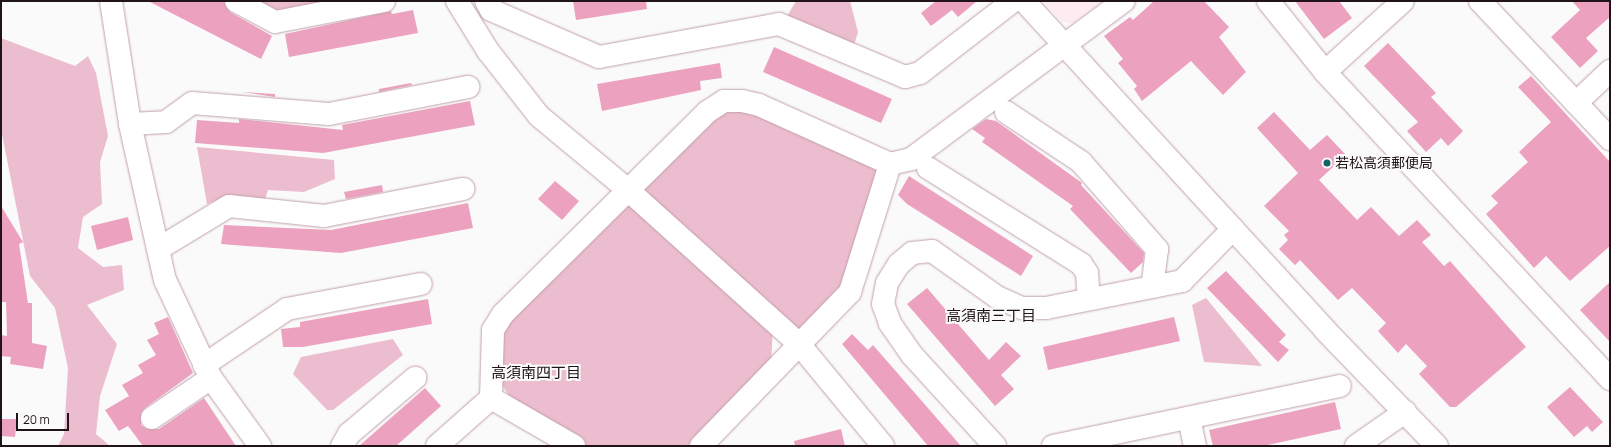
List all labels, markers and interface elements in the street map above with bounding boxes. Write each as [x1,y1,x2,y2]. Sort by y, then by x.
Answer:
place label: 若松高須郵便局 [1335,155,1433,171]
marker: 若松高須郵便局 [1322,158,1332,168]
district label: 高須南三丁目 [946,307,1036,325]
district label: 高須南四丁目 [491,364,581,382]
scale bar [18,405,71,431]
text: 20 m [23,411,50,428]

